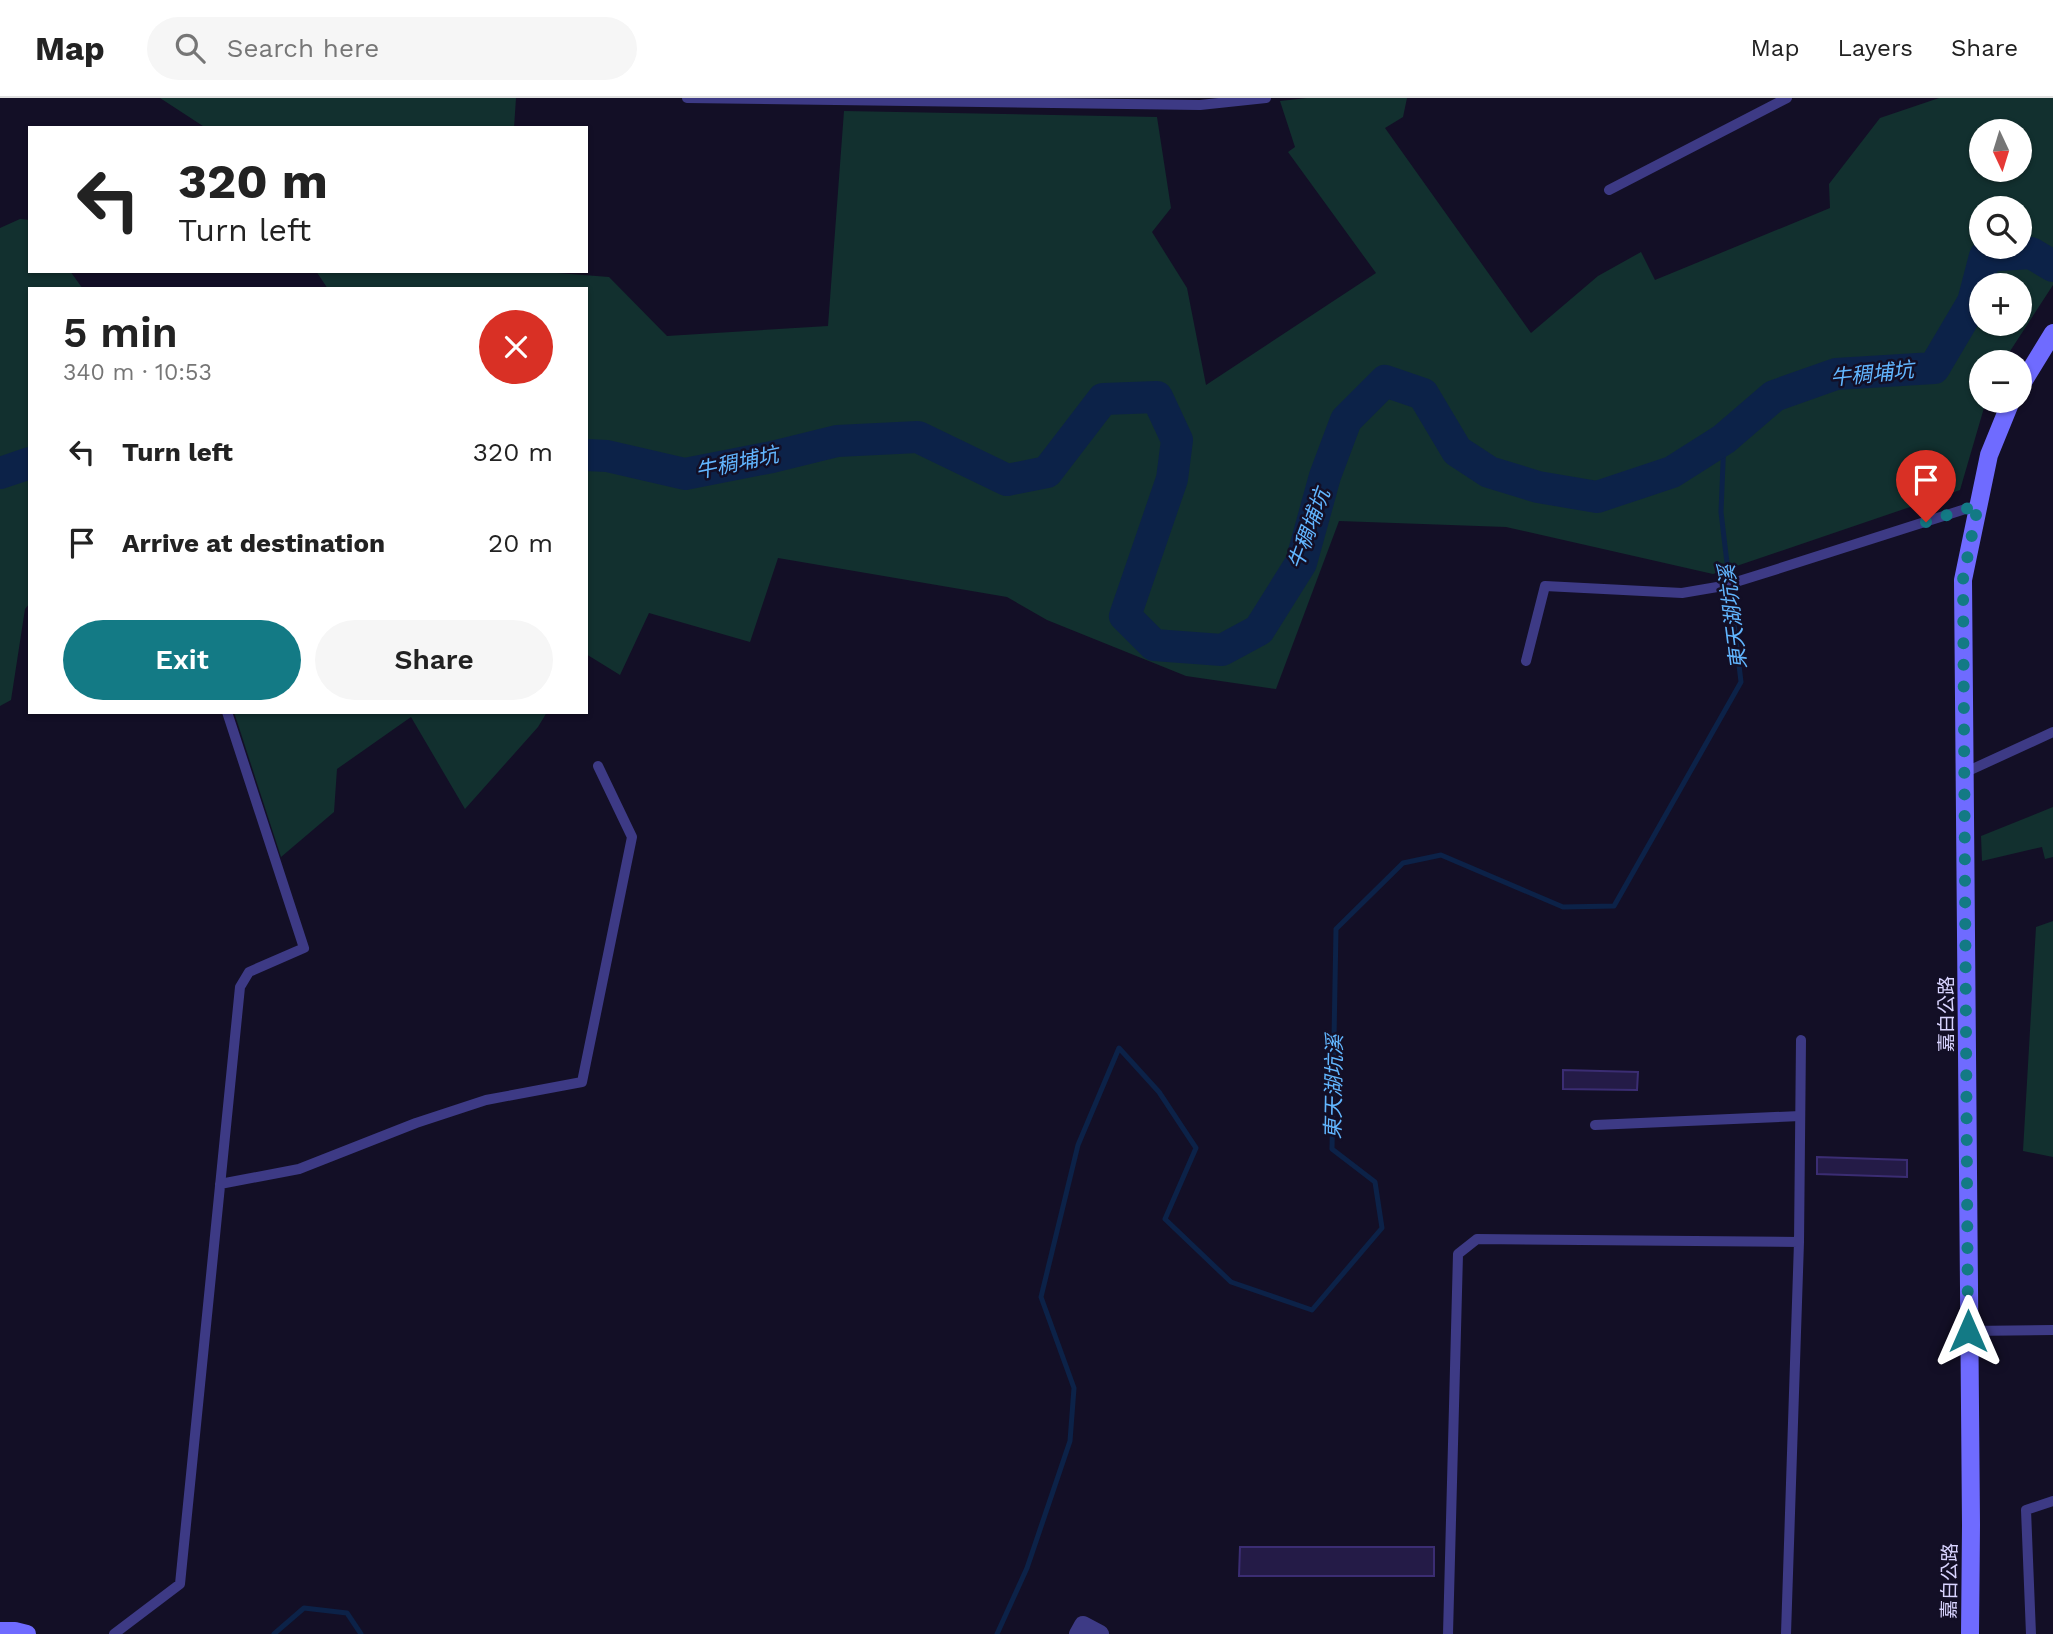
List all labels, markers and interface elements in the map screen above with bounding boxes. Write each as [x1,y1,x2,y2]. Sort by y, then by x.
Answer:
search box [147,17,637,80]
text: Map [35,29,105,68]
icon: search [171,29,209,67]
text: Search here [227,33,379,63]
text: Map [1751,34,1799,62]
text: Layers [1837,34,1913,62]
text: Share [1951,34,2018,62]
north arrow [1969,119,2032,182]
map controls [1969,119,2032,413]
text: 320 m [178,152,328,210]
icon: left [63,154,154,245]
button: search [1969,196,2032,259]
text: Turn left [178,211,311,249]
button: + [1969,273,2032,336]
text: 5 min [63,308,178,357]
button: close [479,310,553,384]
button: − [1969,350,2032,413]
water label: 牛稠埔坑 [1829,356,1918,390]
text: 340 m · 10:53 [63,359,212,386]
icon: left [63,433,101,471]
text: Turn left [122,437,233,467]
text: 320 m [473,437,553,467]
water label: 牛稠埔坑 [693,441,784,483]
pin [1896,450,1956,522]
icon: arrive [1907,461,1945,499]
water label: 牛稠埔坑 [1282,482,1336,573]
icon: arrive [63,524,101,562]
text: Arrive at destination [122,528,385,558]
text: 20 m [488,528,553,558]
water label: 東天湖坑溪 [1713,560,1751,671]
button: Exit [63,620,301,700]
button: Share [315,620,553,700]
street label: 嘉白公路 [1935,976,1958,1052]
water label: 東天湖坑溪 [1320,1031,1347,1140]
position arrow [1931,1294,2005,1368]
street label: 嘉白公路 [1937,1543,1962,1619]

